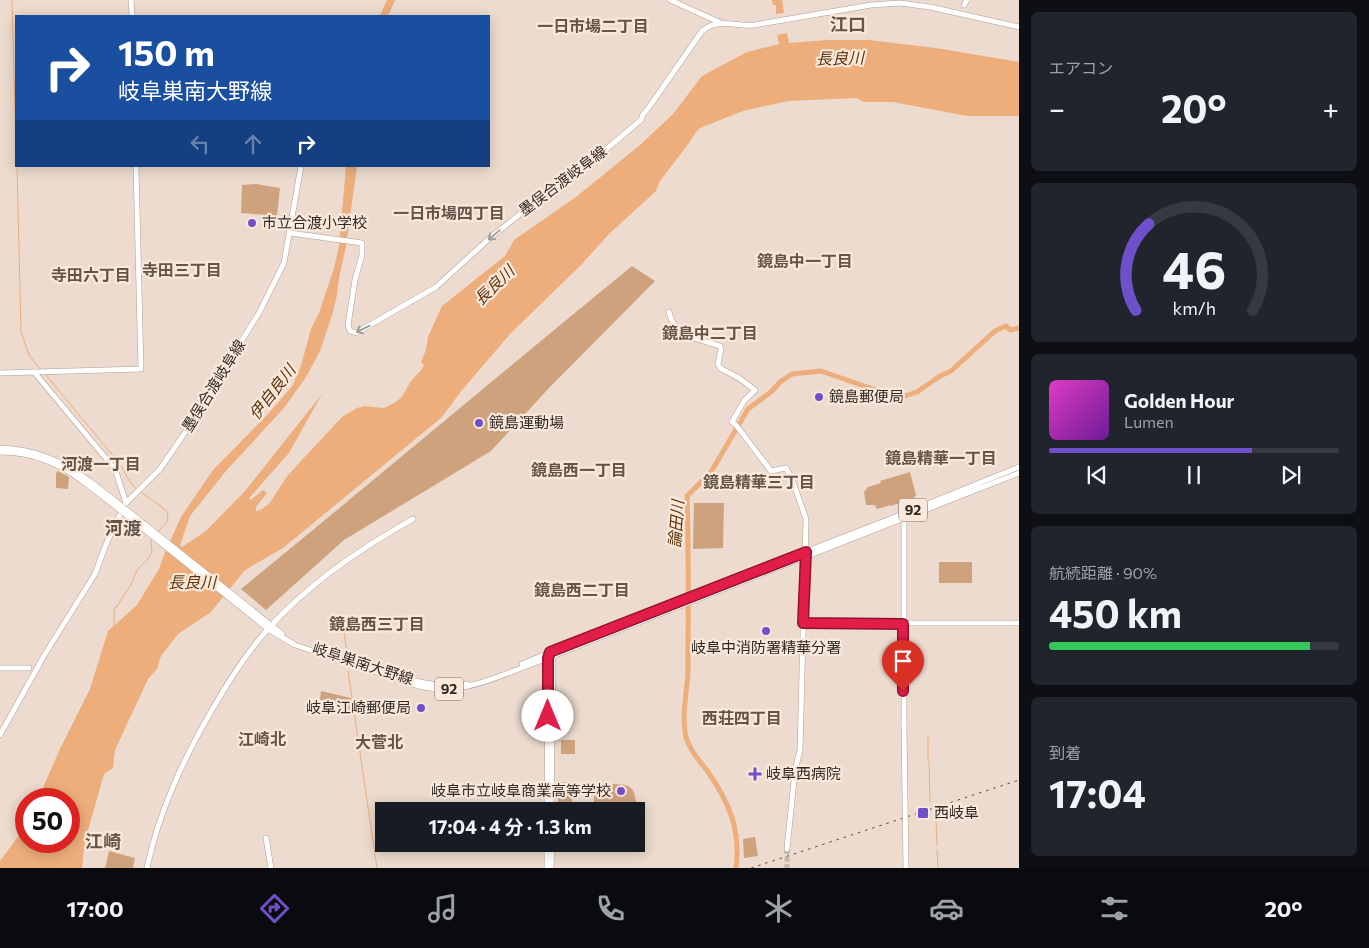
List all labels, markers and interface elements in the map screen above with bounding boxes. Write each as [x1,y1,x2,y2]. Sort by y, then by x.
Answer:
district label: 江口 [830,13,866,35]
district label: 一日市場二丁目 [537,16,649,35]
text: 150 m [118,30,215,73]
icon: right [35,35,100,100]
water label: 長良川 [816,48,866,67]
text: エアコン [1049,58,1113,77]
text: 岐阜巣南大野線 [118,77,272,104]
text: 20° [1161,84,1227,131]
text: − [1049,91,1065,125]
text: + [1323,91,1339,125]
icon: left [186,130,214,158]
icon: ahead [239,130,267,158]
icon: right [292,130,320,158]
street label: 墨俣合渡岐阜線 [515,141,610,219]
district label: 一日市場四丁目 [393,203,505,222]
place label: 市立合渡小学校 [262,213,367,231]
marker: 市立合渡小学校 [246,217,258,229]
one-way arrow [487,229,500,240]
text: 46 [1162,236,1226,300]
district label: 鏡島中一丁目 [757,251,853,270]
district label: 寺田三丁目 [142,260,222,279]
water label: 長良川 [470,260,519,308]
district label: 寺田六丁目 [51,265,131,284]
text: km/h [1172,297,1216,319]
district label: 鏡島中二丁目 [662,323,758,342]
one-way arrow [356,325,371,335]
street label: 墨俣合渡岐阜線 [178,336,249,435]
water label: 伊自良川 [244,359,300,423]
place label: 鏡島郵便局 [829,387,904,405]
text: Golden Hour [1124,389,1234,412]
marker: 鏡島郵便局 [813,391,825,403]
text: Lumen [1124,412,1174,431]
place label: 鏡島運動場 [489,413,564,431]
marker: 鏡島運動場 [473,417,485,429]
district label: 鏡島精華一丁目 [885,448,997,467]
district label: 河渡一丁目 [61,454,141,473]
district label: 鏡島西一丁目 [531,460,627,479]
icon: previous [1083,461,1111,489]
icon: pause [1180,461,1208,489]
icon: next [1277,461,1305,489]
district label: 鏡島精華三丁目 [703,472,815,491]
water label: 論田川 [664,497,687,549]
road number: 92 [899,498,927,522]
district label: 河渡 [105,517,141,539]
text: 航続距離 · 90% [1049,563,1157,582]
water label: 長良川 [168,572,218,591]
district label: 鏡島西二丁目 [534,580,630,599]
text: 450 km [1049,589,1182,636]
district label: 鏡島西三丁目 [329,614,425,633]
marker: 岐阜中消防署精華分署 [760,625,772,637]
street label: 岐阜巣南大野線 [311,638,416,688]
place label: 岐阜中消防署精華分署 [691,638,841,656]
pin [882,640,924,691]
icon: arrive [889,647,917,675]
road number: 92 [435,678,463,701]
position arrow [521,689,573,741]
place label: 岐阜江崎郵便局 [306,698,411,716]
marker: 岐阜江崎郵便局 [415,702,427,714]
district label: 西荘四丁目 [702,708,782,727]
district label: 江崎北 [238,729,286,748]
district label: 大菅北 [355,732,403,751]
text: 到着 [1049,743,1081,762]
place label: 岐阜西病院 [766,764,841,782]
marker: 岐阜西病院 [748,767,762,781]
text: 17:04 [1049,769,1146,816]
place label: 岐阜市立岐阜商業高等学校 [431,781,611,799]
marker: 岐阜市立岐阜商業高等学校 [615,785,627,797]
speed limit sign: 50 [15,788,80,853]
place label: 西岐阜 [934,803,979,821]
marker: 西岐阜 [916,806,930,820]
text: 17:04 · 4 分 · 1.3 km [428,815,592,838]
district label: 江崎 [85,830,121,852]
icon: directions [257,891,292,926]
icon: music [425,891,460,926]
icon: phone [593,891,628,926]
icon: climate [761,891,796,926]
icon: car [929,891,964,926]
icon: filters [1097,891,1132,926]
text: 17:00 [66,895,124,922]
text: 20° [1264,895,1302,922]

